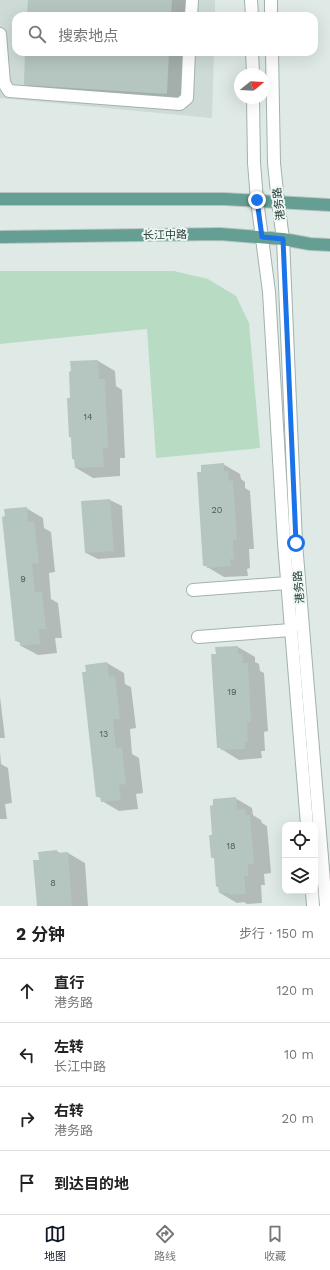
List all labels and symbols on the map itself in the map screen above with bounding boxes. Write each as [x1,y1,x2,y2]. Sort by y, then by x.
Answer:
north arrow [234,68,270,104]
street label: 港务路 [271,187,287,221]
route end [248,191,266,209]
street label: 长江中路 [143,228,187,242]
house number: 14 [83,412,93,422]
house number: 20 [212,505,223,515]
route start [287,534,305,552]
street label: 港务路 [291,570,307,604]
house number: 9 [20,574,26,584]
house number: 19 [227,687,237,697]
house number: 13 [100,729,108,739]
house number: 18 [226,841,236,851]
house number: 8 [50,878,56,888]

